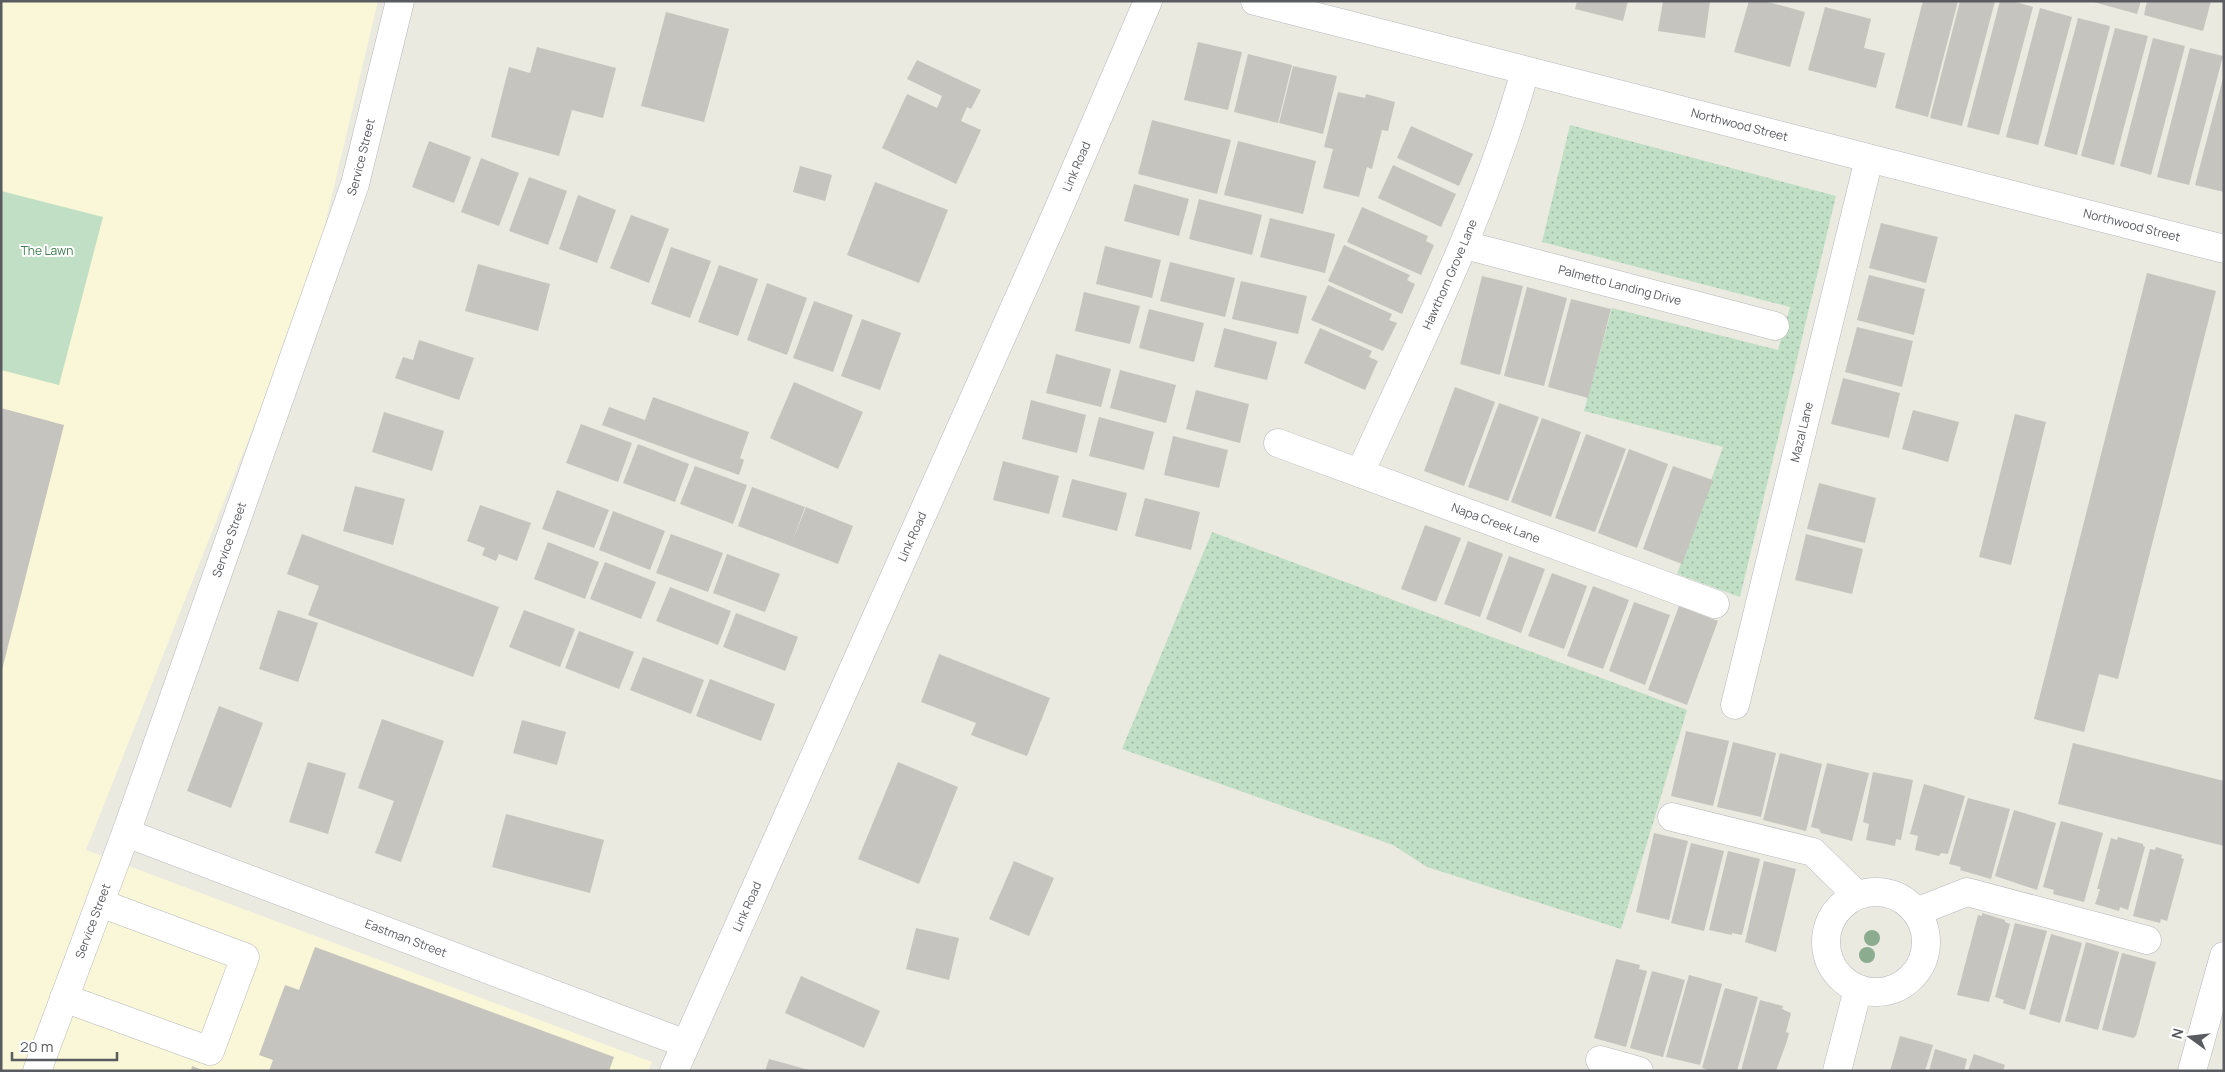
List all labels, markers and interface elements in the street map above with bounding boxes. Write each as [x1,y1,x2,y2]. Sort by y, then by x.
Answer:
street label: Northwood Street [1689,104,1790,145]
street label: Service Street [343,117,379,198]
street label: Link Road [1058,139,1095,194]
street label: Northwood Street [2082,204,2182,246]
street label: Hawthorn Grove Lane [1418,217,1481,332]
park label: The Lawn [21,242,73,259]
street label: Palmetto Landing Drive [1557,261,1683,309]
street label: Mazal Lane [1786,400,1817,464]
street label: Service Street [208,499,250,580]
street label: Napa Creek Lane [1449,499,1543,547]
street label: Link Road [893,509,930,564]
street label: Link Road [728,879,765,934]
street label: Service Street [71,881,114,961]
street label: Eastman Street [363,915,450,961]
north arrow [2165,1012,2215,1062]
text: N [2166,1026,2187,1041]
scale bar [12,1030,118,1062]
text: 20 m [20,1036,53,1057]

